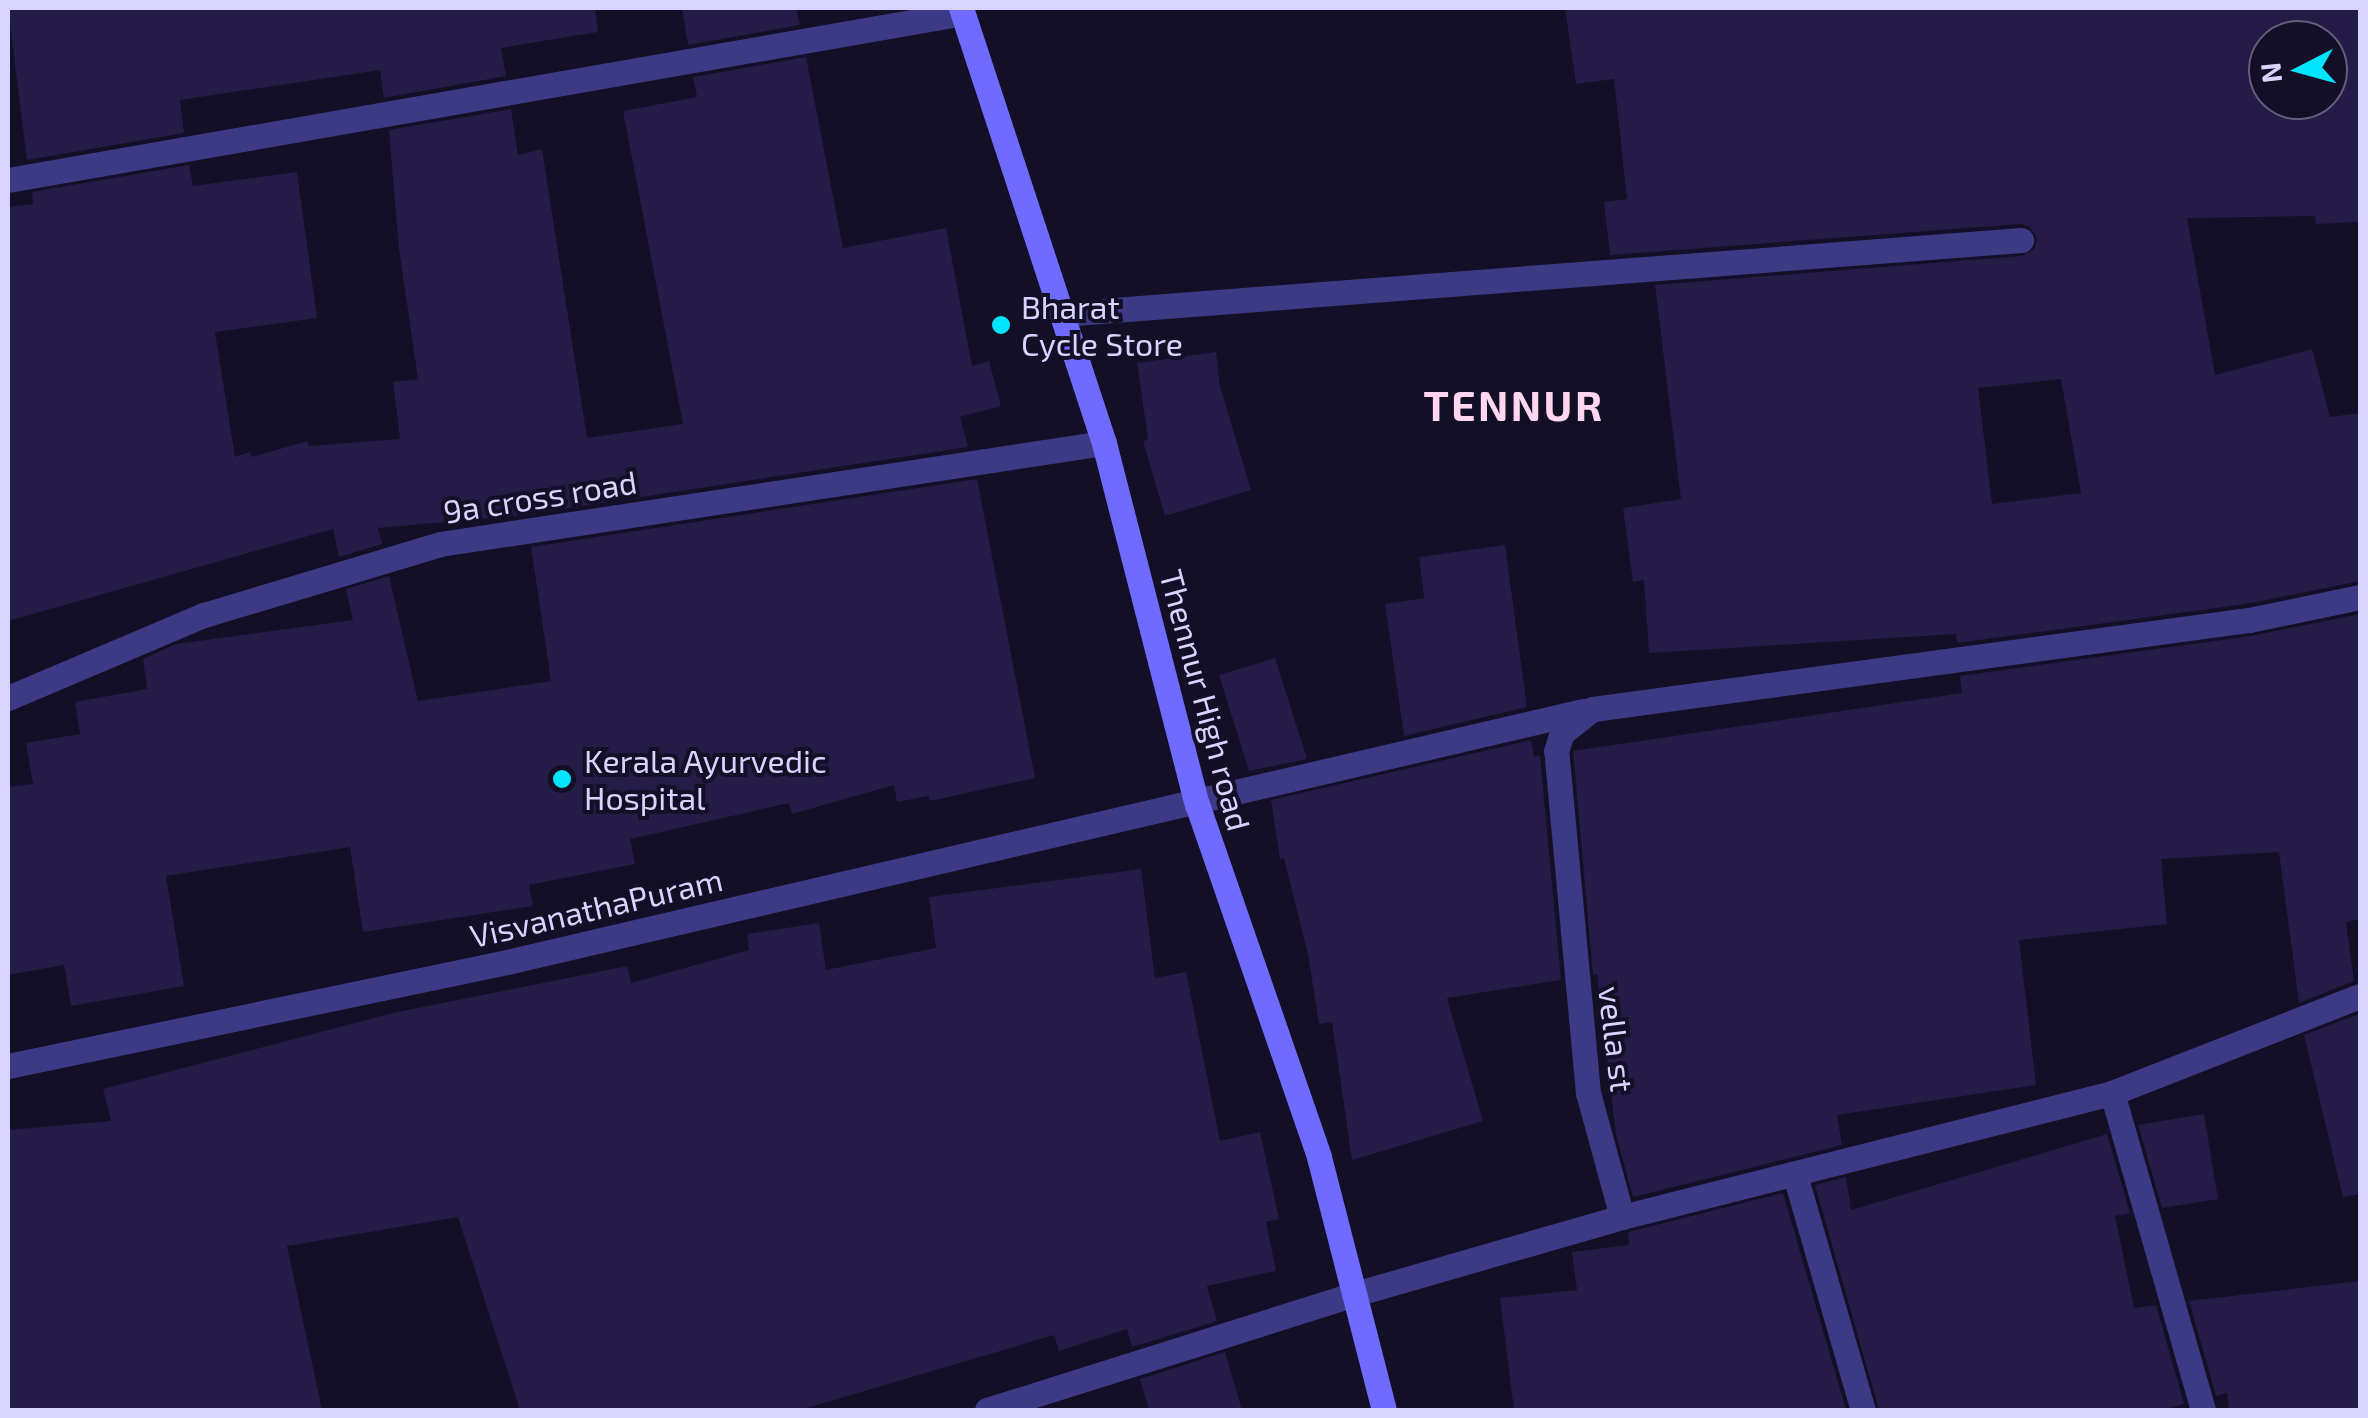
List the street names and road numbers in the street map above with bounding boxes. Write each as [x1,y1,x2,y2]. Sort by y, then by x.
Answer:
street label: 9a cross road [441,462,639,530]
street label: Thennur High road [1153,565,1259,835]
street label: VisvanathaPuram [466,859,726,955]
street label: vella st [1591,984,1643,1094]

